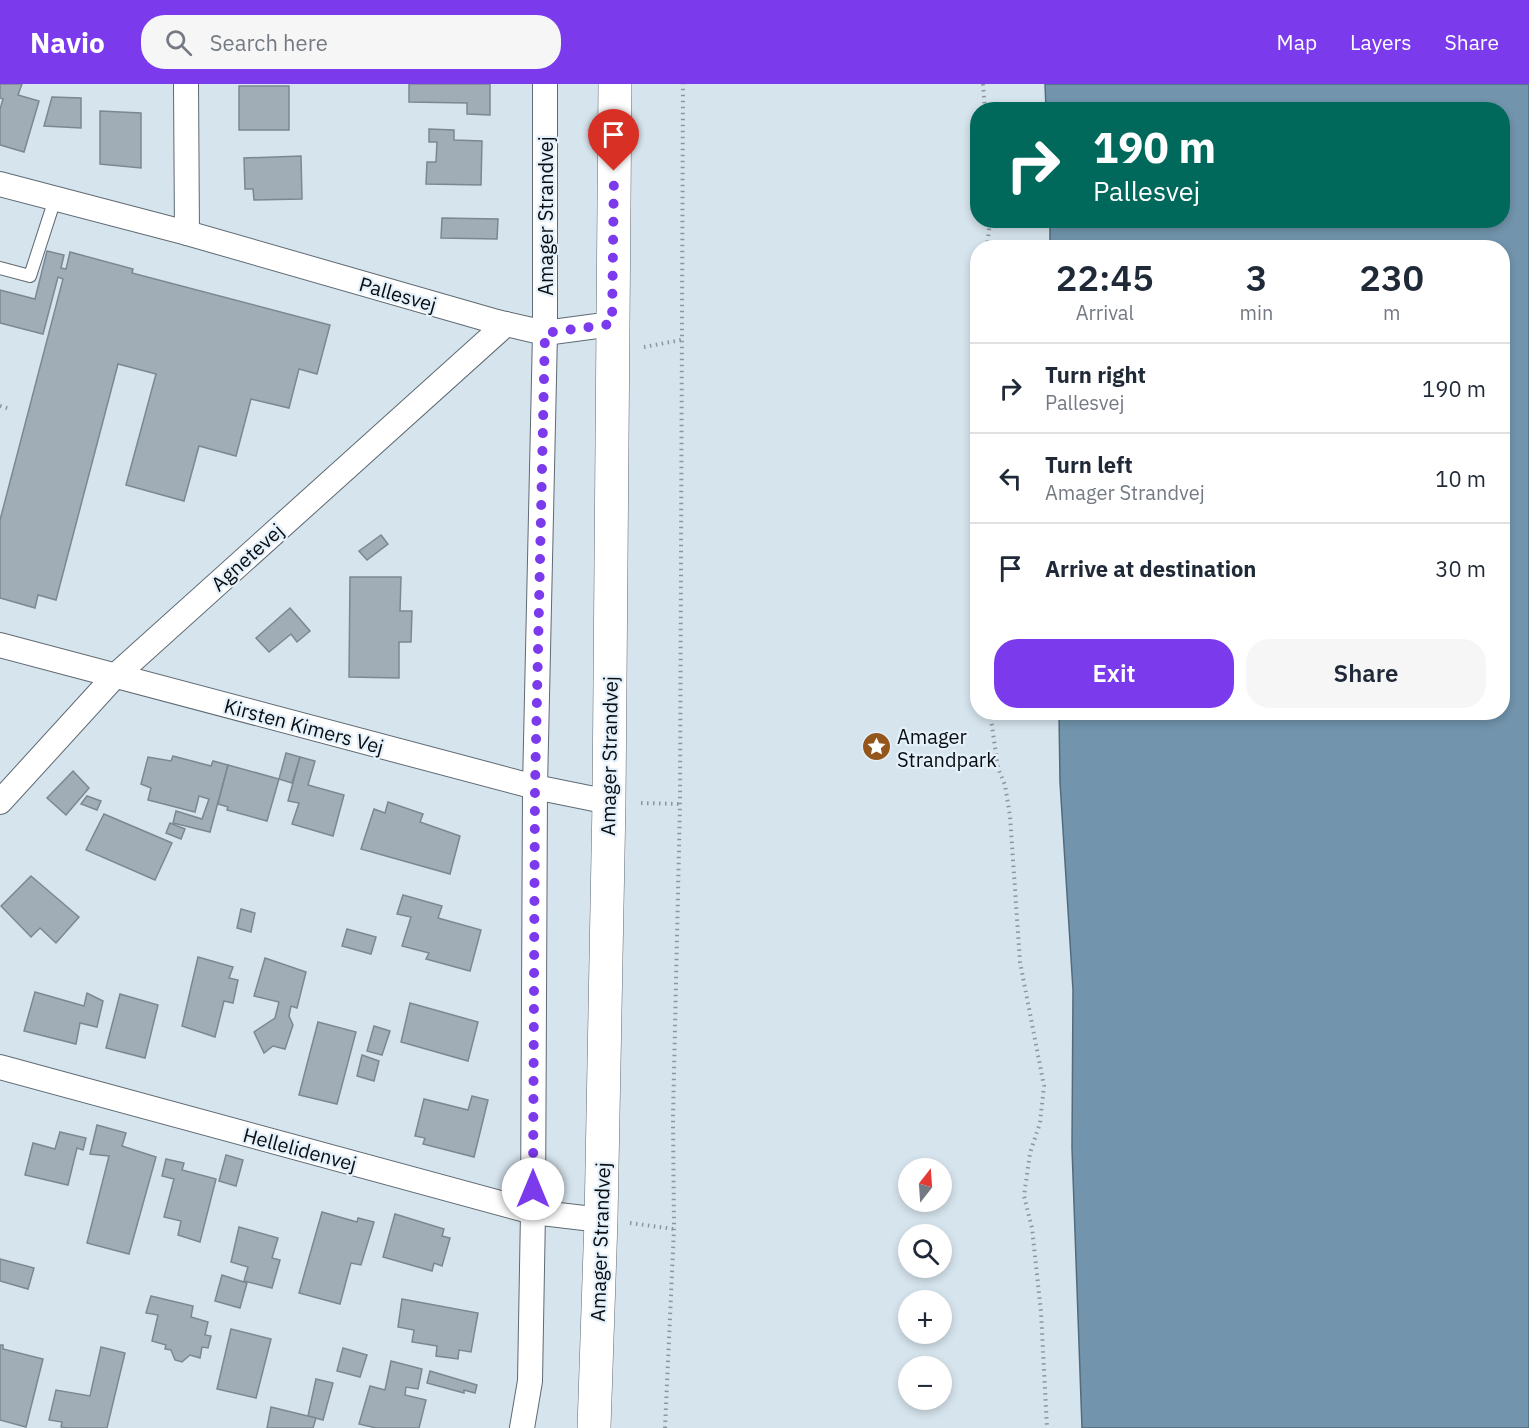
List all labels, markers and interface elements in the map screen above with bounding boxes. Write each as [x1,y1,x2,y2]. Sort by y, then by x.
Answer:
search box [141,15,561,69]
text: Navio [30,24,105,61]
icon: search [162,26,195,59]
text: Search here [210,28,328,57]
text: Map [1277,28,1317,56]
text: Layers [1350,28,1412,56]
text: Share [1445,28,1499,56]
pin [588,109,639,171]
icon: arrive [597,118,630,151]
text: 190 m [1093,120,1216,175]
icon: right [994,126,1072,204]
street label: Amager Strandvej [532,136,559,296]
text: Pallesvej [1093,173,1200,208]
text: 22:45 [1056,254,1154,301]
text: 3 [1246,254,1267,301]
text: 230 [1359,254,1424,301]
street label: Pallesvej [356,270,440,318]
text: Arrival [1076,299,1134,326]
text: min [1240,299,1273,326]
text: m [1383,299,1400,326]
text: Turn right [1045,360,1146,389]
icon: right [994,372,1027,405]
text: 190 m [1422,374,1486,403]
text: Pallesvej [1045,389,1125,416]
text: Turn left [1045,450,1133,479]
icon: left [994,462,1027,495]
text: 10 m [1435,464,1486,493]
text: Amager Strandvej [1045,479,1205,506]
street label: Agnetevej [205,517,289,597]
icon: arrive [994,552,1027,585]
text: Arrive at destination [1045,554,1256,583]
text: 30 m [1435,554,1486,583]
button: Exit [994,639,1234,708]
button: Share [1246,639,1486,708]
street label: Amager Strandvej [594,676,624,836]
street label: Kirsten Kimers Vej [221,692,387,760]
place label: Amager Strandpark [897,723,997,773]
place icon: Amager Strandpark [860,731,892,763]
street label: Hellelidenvej [240,1121,360,1177]
position arrow [501,1157,565,1221]
north arrow [898,1158,952,1212]
map controls [898,1158,952,1410]
street label: Amager Strandvej [584,1162,616,1322]
button: search [898,1224,952,1278]
button: + [898,1290,952,1344]
button: − [898,1356,952,1410]

